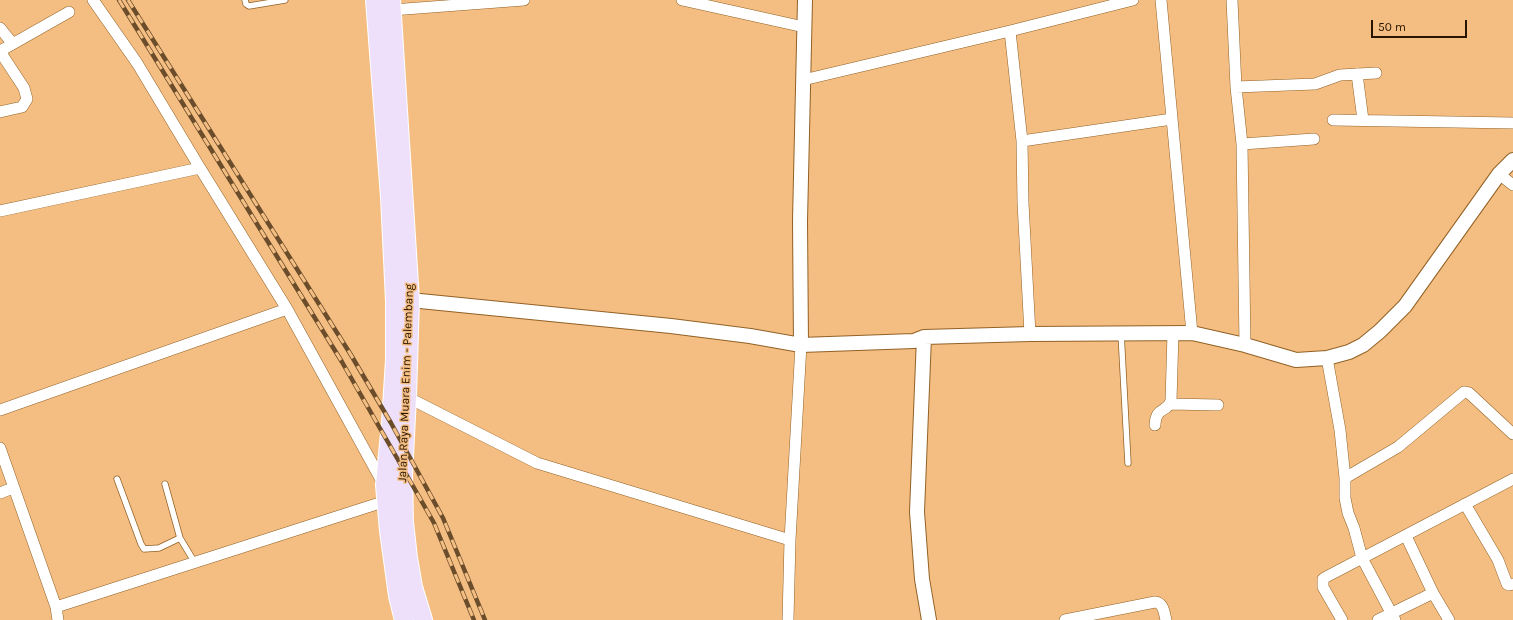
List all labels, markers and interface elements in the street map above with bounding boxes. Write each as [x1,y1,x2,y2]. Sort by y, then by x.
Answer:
scale bar [1373,12,1469,38]
text: 50 m [1378,20,1406,34]
street label: Jalan Raya Muara Enim - Palembang [395,283,417,483]

